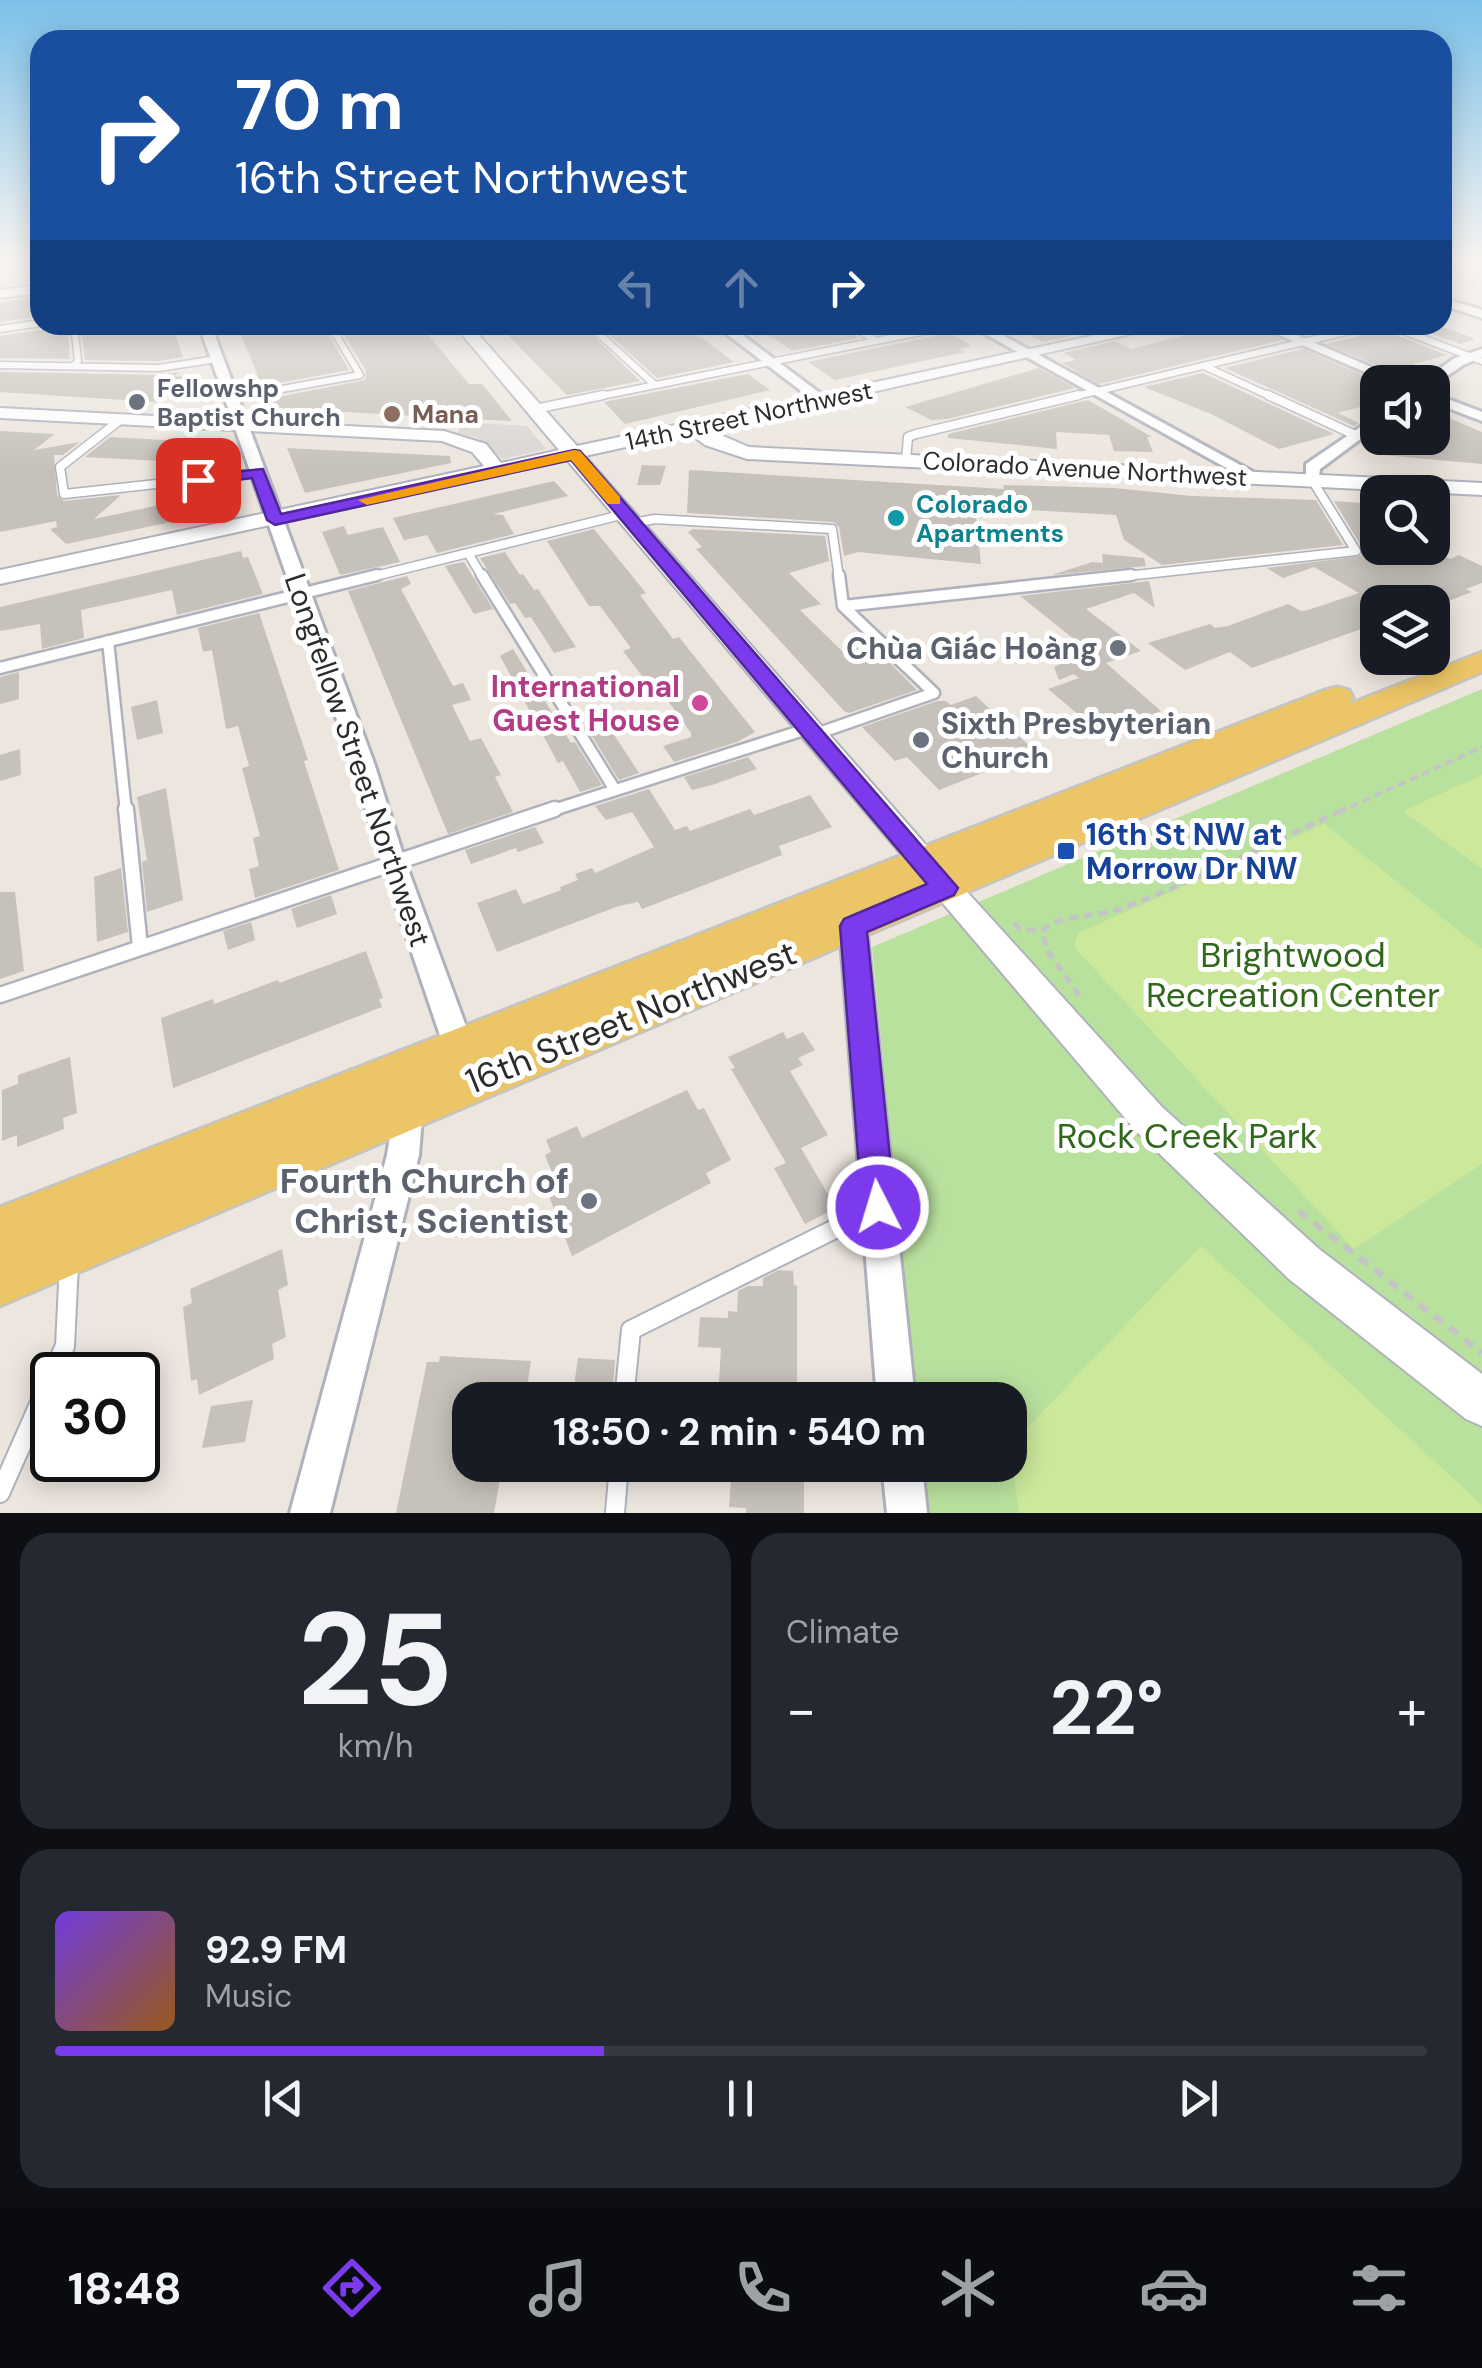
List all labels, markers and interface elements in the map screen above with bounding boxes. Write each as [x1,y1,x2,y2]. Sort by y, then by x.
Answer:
text: 70 m [235,60,404,151]
icon: right [70,70,200,200]
text: 16th Street Northwest [235,148,689,207]
icon: left [609,260,664,315]
icon: ahead [714,260,769,315]
icon: right [819,260,874,315]
map controls [1360,365,1450,675]
button: sound [1360,365,1450,455]
place label: Fellowshp Baptist Church [157,372,341,434]
street label: 14th Street Northwest [623,374,875,458]
marker: Fellowshp Baptist Church [126,391,148,413]
place label: Mana [412,398,479,431]
marker: Mana [381,403,403,425]
pin [156,438,241,523]
street label: Colorado Avenue Northwest [922,444,1248,494]
icon: arrive [171,453,226,508]
button: search [1360,475,1450,565]
place label: Colorado Apartments [916,488,1064,550]
marker: Colorado Apartments [885,507,907,529]
street label: Longfellow Street Northwest [276,568,440,952]
button: layers [1360,585,1450,675]
place label: Chùa Giác Hoàng [846,629,1098,668]
marker: Chùa Giác Hoàng [1107,637,1129,659]
place label: International Guest House [491,667,680,740]
marker: International Guest House [689,692,711,714]
place label: Sixth Presbyterian Church [941,704,1211,777]
marker: Sixth Presbyterian Church [910,729,932,751]
place label: 16th St NW at Morrow Dr NW [1086,815,1298,888]
marker: 16th St NW at Morrow Dr NW [1055,840,1077,862]
street label: 16th Street Northwest [459,930,803,1104]
park label: Brightwood Recreation Center [1146,932,1440,1018]
park label: Rock Creek Park [1057,1113,1318,1159]
position arrow [826,1155,930,1259]
place label: Fourth Church of Christ, Scientist [280,1158,569,1244]
marker: Fourth Church of Christ, Scientist [578,1190,600,1212]
speed limit sign: 30 [30,1352,160,1482]
text: 18:50 · 2 min · 540 m [553,1407,926,1457]
text: 25 [298,1575,453,1744]
text: Climate [786,1611,900,1653]
text: 22° [1050,1660,1163,1757]
text: − [786,1674,816,1746]
text: + [1397,1674,1427,1746]
text: km/h [338,1725,413,1767]
text: 92.9 FM [205,1925,347,1975]
text: Music [205,1975,292,2017]
icon: previous [256,2071,311,2126]
icon: pause [713,2071,768,2126]
icon: next [1171,2071,1226,2126]
icon: directions [317,2253,387,2323]
icon: music [523,2253,593,2323]
icon: phone [728,2253,798,2323]
icon: climate [933,2253,1003,2323]
icon: car [1139,2253,1209,2323]
icon: filters [1344,2253,1414,2323]
text: 18:48 [68,2259,182,2318]

